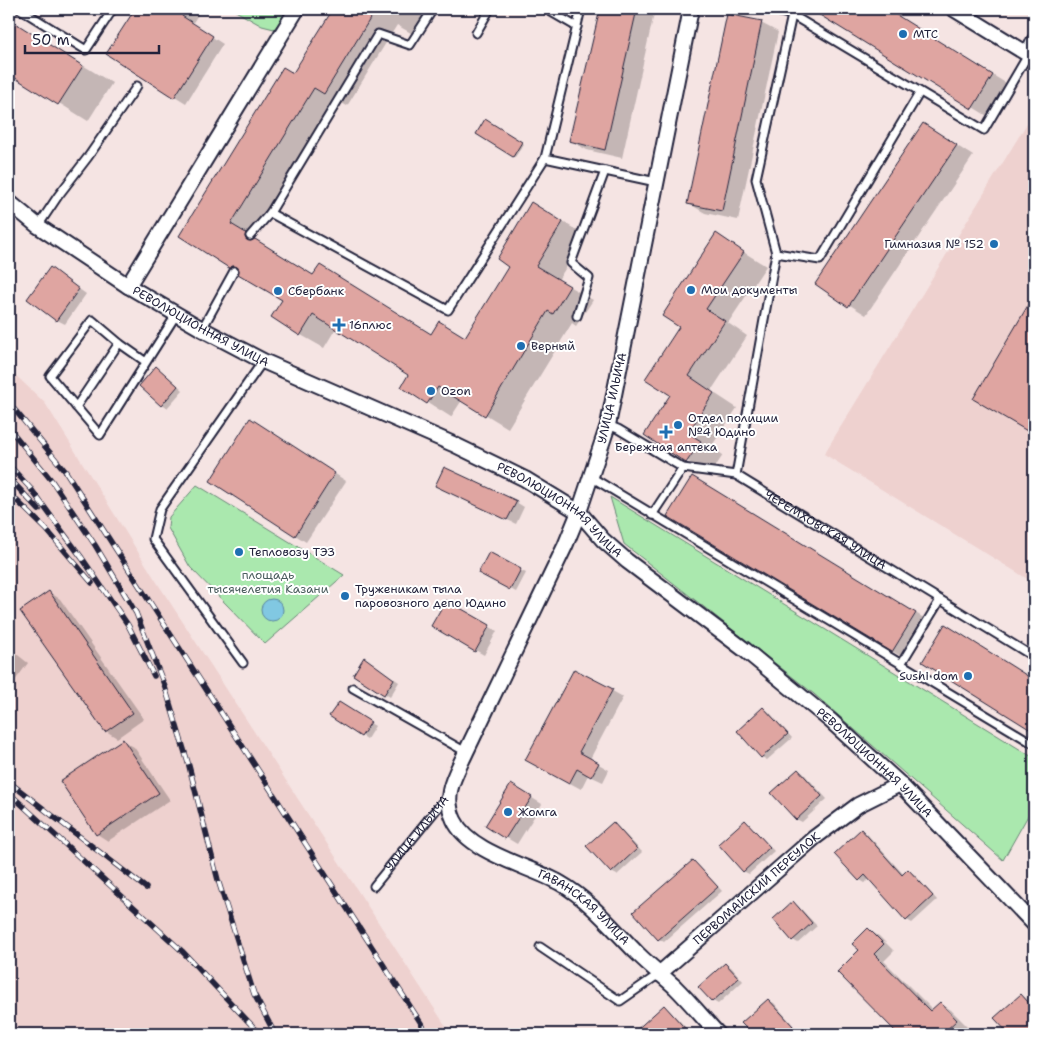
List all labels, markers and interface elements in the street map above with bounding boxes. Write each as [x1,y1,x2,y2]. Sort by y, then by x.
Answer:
scale bar [25,22,159,54]
place label: МТС [913,26,938,42]
marker: МТС [897,28,909,40]
text: 50 m [32,30,70,50]
place label: Гимназия № 152 [884,236,984,252]
marker: Гимназия № 152 [988,238,1000,250]
street label: РЕВОЛЮЦИОННАЯ УЛИЦА [130,282,271,371]
place label: Мои документы [701,282,797,298]
place label: Сбербанк [288,283,345,299]
marker: Мои документы [685,284,697,296]
marker: Сбербанк [272,285,284,297]
place label: 16плюс [349,317,392,333]
marker: 16плюс [333,319,345,331]
place label: Верный [531,338,575,354]
marker: Верный [515,340,527,352]
street label: УЛИЦА ИЛЬИЧА [594,351,630,445]
place label: Ozon [441,383,471,399]
marker: Ozon [425,385,437,397]
place label: Отдел полиции №4 Юдино [688,410,778,440]
marker: Отдел полиции №4 Юдино [672,419,684,431]
marker: Бережная аптека [660,426,672,438]
place label: Бережная аптека [615,439,718,455]
street label: РЕВОЛЮЦИОННАЯ УЛИЦА [494,459,626,561]
street label: ЧЕРЕМХОВСКАЯ УЛИЦА [762,486,890,573]
place label: Тепловозу ТЭ3 [249,544,335,560]
marker: Тепловозу ТЭ3 [233,546,245,558]
park label: площадь тысячелетия Казани [208,567,329,597]
place label: Труженикам тыла паровозного депо Юдино [355,581,506,611]
marker: Труженикам тыла паровозного депо Юдино [339,590,351,602]
place label: Sushi dom [899,668,958,684]
marker: Sushi dom [962,670,974,682]
street label: РЕВОЛЮЦИОННАЯ УЛИЦА [813,704,936,821]
street label: УЛИЦА ИЛЬИЧА [381,792,453,874]
place label: Жомга [518,804,557,820]
marker: Жомга [502,806,514,818]
street label: ПЕРВОМАЙСКИЙ ПЕРЕУЛОК [690,828,824,948]
street label: ГАВАНСКАЯ УЛИЦА [535,866,633,949]

